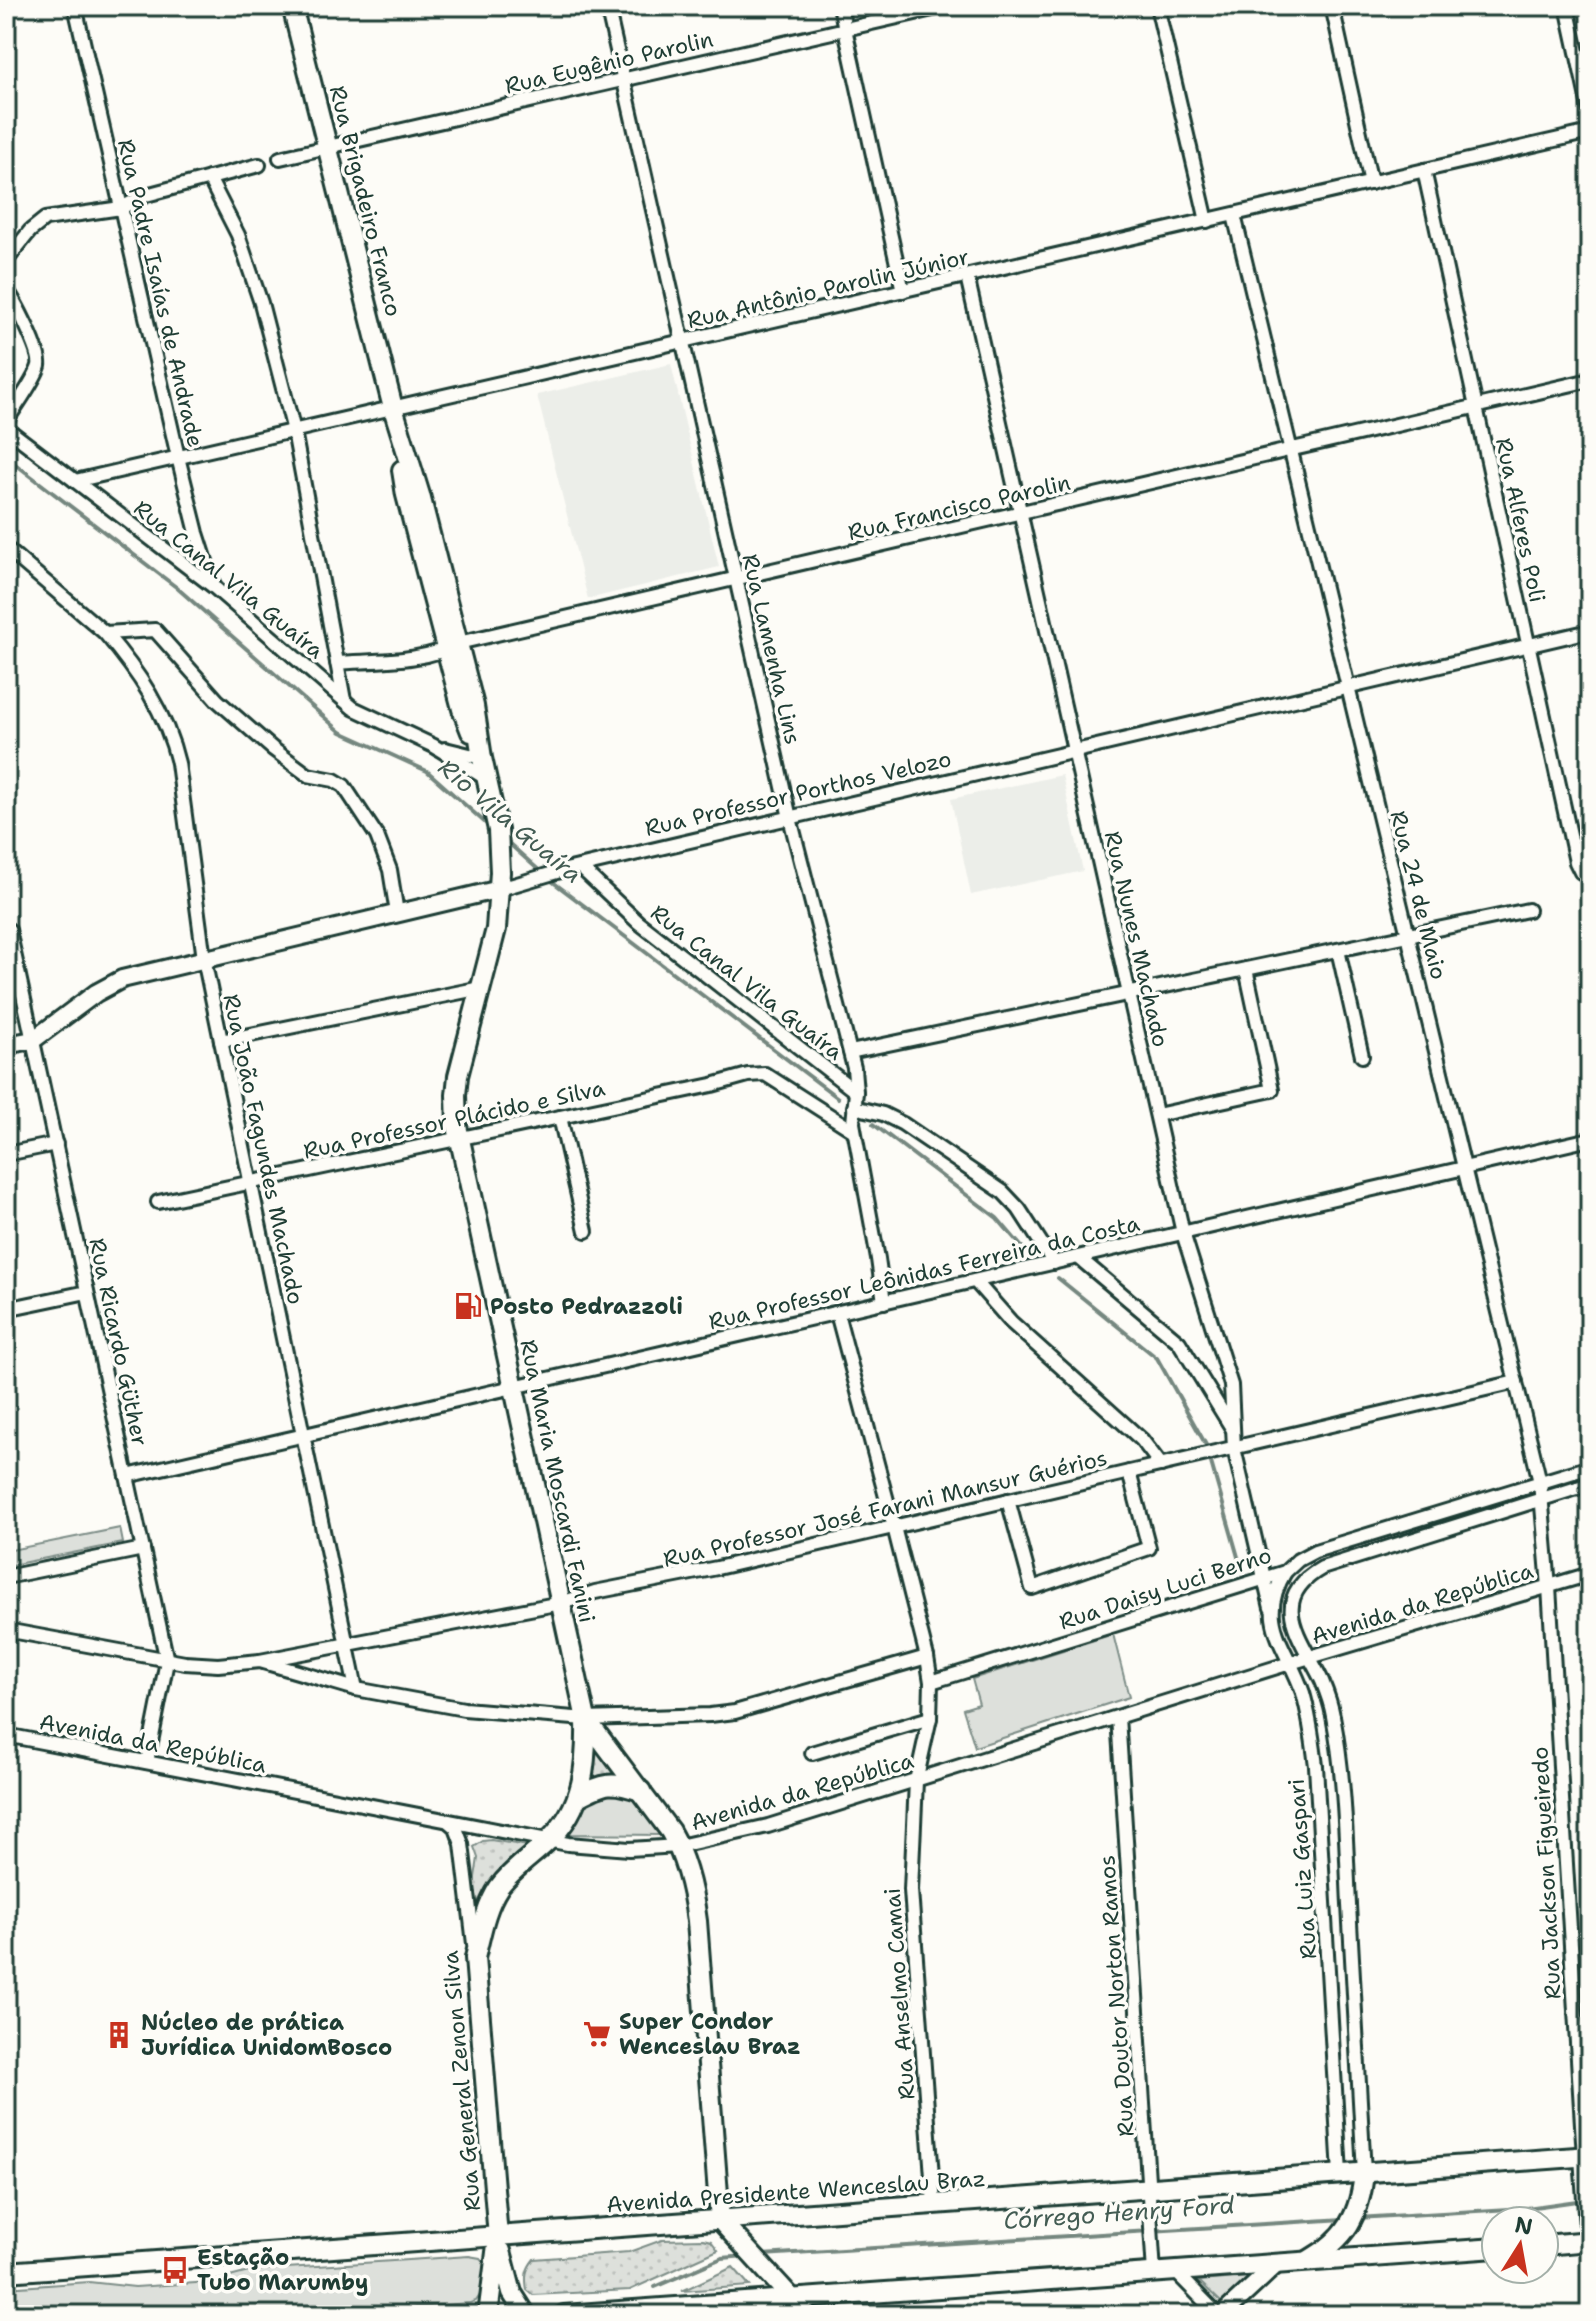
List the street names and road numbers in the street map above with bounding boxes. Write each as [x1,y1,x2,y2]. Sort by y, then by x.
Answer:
street label: Rua Eugênio Parolin [502,24,716,101]
street label: Rua Brigadeiro Franco [323,83,408,319]
street label: Rua Padre Isaías de Andrade [111,136,210,450]
street label: Rua Antônio Parolin Júnior [684,242,972,335]
street label: Rua Alferes Poli [1489,435,1552,605]
street label: Rua Francisco Parolin [845,468,1073,547]
street label: Rua Canal Vila Guaíra [128,494,330,665]
street label: Rua Lamenha Lins [735,551,808,747]
street label: Rua Professor Porthos Velozo [642,744,954,843]
street label: Rua 24 de Maio [1384,808,1453,982]
street label: Rua Nunes Machado [1098,828,1175,1050]
street label: Rua Canal Vila Guaíra [645,898,849,1067]
street label: Rua João Fagundes Machado [216,991,311,1307]
street label: Rua Professor Plácido e Silva [301,1073,608,1166]
street label: Rua Professor Leônidas Ferreira da Costa [706,1209,1143,1336]
street label: Rua Ricardo Güther [82,1236,155,1449]
street label: Rua Maria Moscardi Fanini [513,1337,602,1625]
street label: Rua Professor José Farani Mansur Guérios [660,1443,1110,1574]
street label: Rua Daisy Luci Berno [1055,1540,1275,1636]
street label: Avenida da República [1308,1556,1537,1651]
street label: Avenida da República [37,1707,269,1780]
street label: Avenida da República [687,1746,917,1837]
street label: Rua Jackson Figueiredo [1525,1746,1568,2000]
street label: Rua Luiz Gaspari [1282,1778,1323,1960]
street label: Rua Doutor Norton Ramos [1092,1854,1141,2138]
street label: Rua Anselmo Camai [878,1887,921,2101]
street label: Rua General Zenon Silva [436,1949,487,2212]
street label: Avenida Presidente Wenceslau Braz [606,2164,987,2219]

